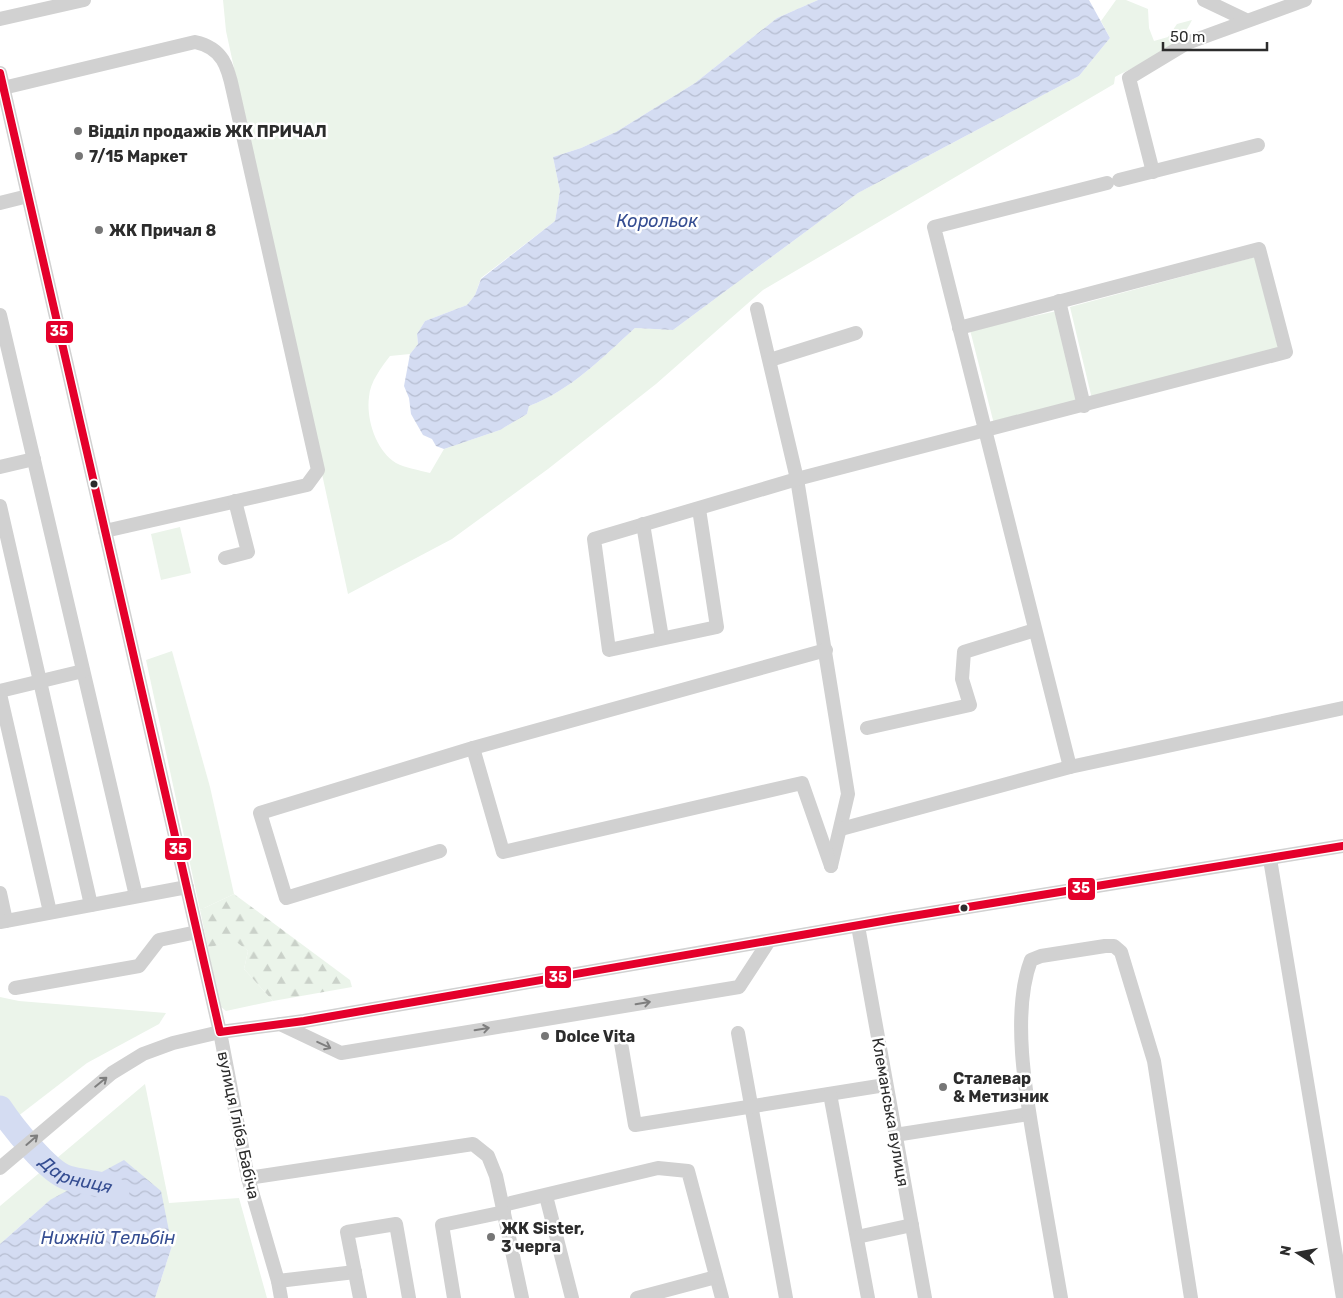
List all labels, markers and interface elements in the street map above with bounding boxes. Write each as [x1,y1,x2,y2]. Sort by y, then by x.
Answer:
scale bar [1163,20,1267,52]
text: 50 m [1170,28,1205,46]
place label: Відділ продажів ЖК ПРИЧАЛ [88,122,327,141]
marker: Відділ продажів ЖК ПРИЧАЛ [72,125,84,137]
place label: 7/15 Маркет [89,147,188,166]
marker: 7/15 Маркет [73,150,85,162]
water label: Корольок [616,210,698,232]
place label: ЖК Причал 8 [109,221,216,240]
marker: ЖК Причал 8 [93,224,105,236]
line badge: 35 [45,320,74,344]
text: 35 [50,323,68,340]
unlabelled marker [89,479,99,489]
line badge: 35 [164,837,192,861]
text: 35 [169,841,187,858]
line badge: 35 [1067,877,1096,901]
text: 35 [1072,880,1090,897]
unlabelled marker [959,903,969,913]
line badge: 35 [544,965,572,989]
text: 35 [549,969,567,986]
one-way arrow [634,998,650,1008]
one-way arrow [474,1024,490,1034]
place label: Dolce Vita [555,1027,635,1046]
marker: Dolce Vita [539,1030,551,1042]
street label: Клеманська вулиця [868,1036,913,1188]
one-way arrow [316,1040,331,1050]
street label: вулиця Гліба Бабіча [214,1050,263,1201]
place label: Сталевар & Метизник [953,1069,1049,1106]
one-way arrow [95,1076,108,1088]
marker: Сталевар & Метизник [937,1081,949,1093]
one-way arrow [25,1135,38,1146]
water label: Дарниця [33,1150,115,1198]
place label: ЖК Sister, 3 черга [501,1219,585,1256]
water label: Нижній Тельбін [41,1227,175,1249]
north arrow [1273,1228,1323,1278]
marker: ЖК Sister, 3 черга [485,1231,497,1243]
text: N [1276,1244,1295,1257]

